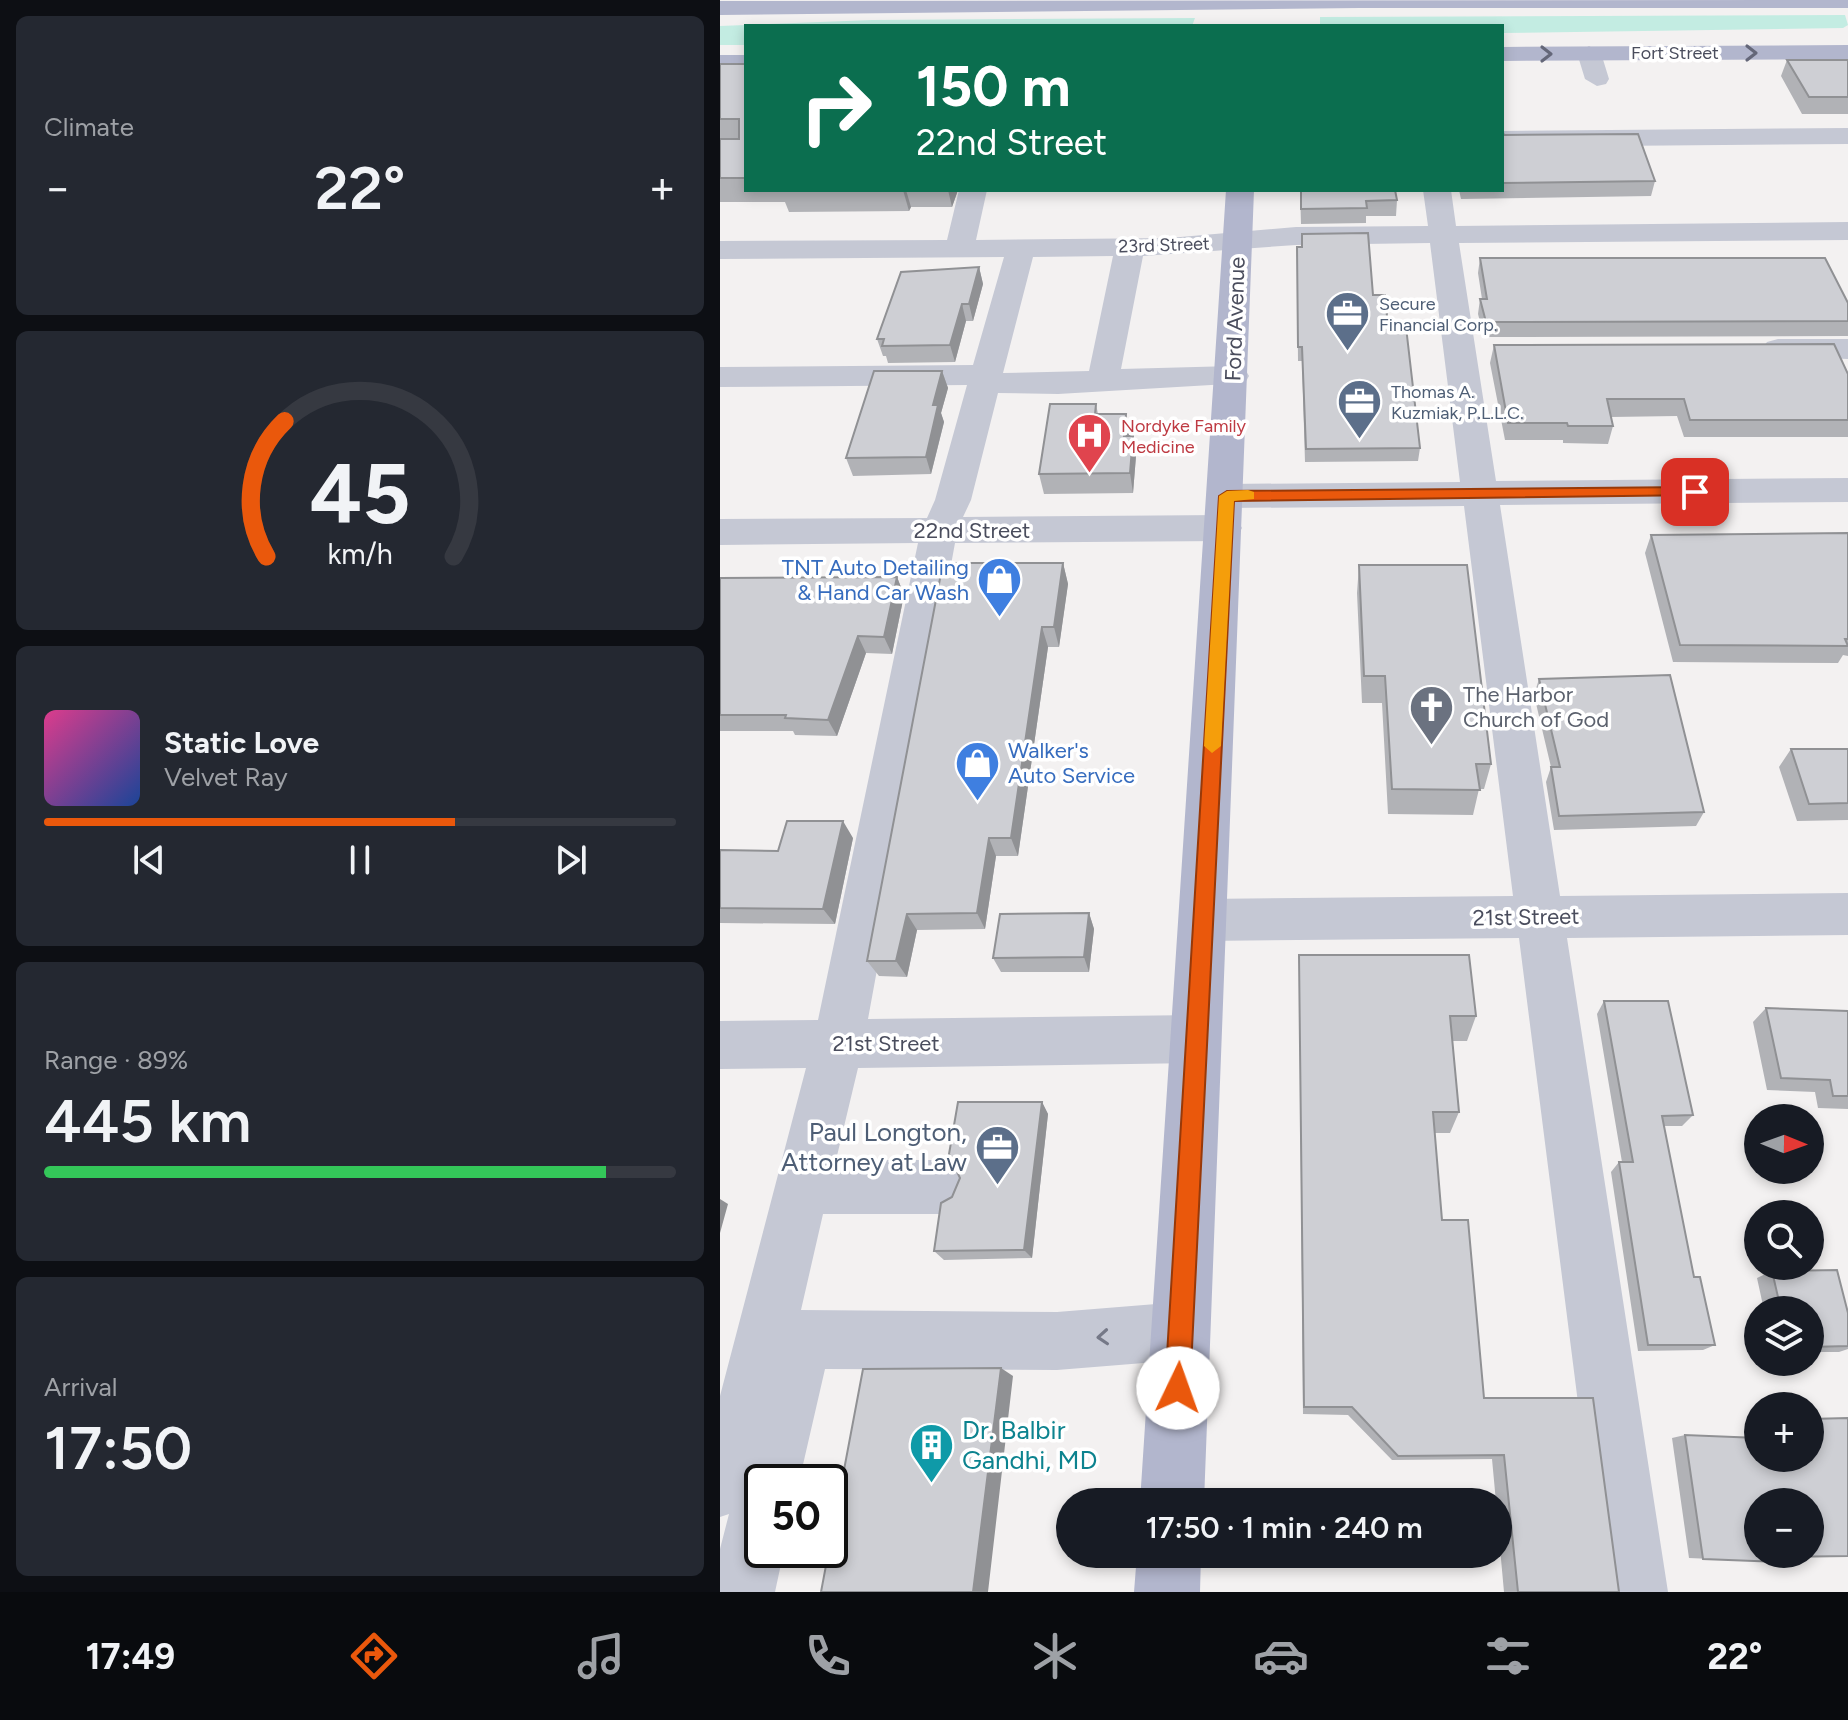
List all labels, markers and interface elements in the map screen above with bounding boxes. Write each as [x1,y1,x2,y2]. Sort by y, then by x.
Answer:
street label: Fort Street [1631,42,1719,64]
one-way arrow [1745,44,1758,61]
one-way arrow [1540,45,1553,63]
text: 150 m [916,53,1071,120]
icon: right [784,56,888,160]
text: Climate [44,111,134,143]
text: 22nd Street [916,121,1107,164]
text: 22° [315,152,405,224]
text: − [44,161,71,214]
text: + [649,161,676,214]
street label: 23rd Street [1118,232,1210,258]
street label: Ford Avenue [1219,256,1251,382]
office icon: Secure Financial Corp. [1324,290,1372,353]
place label: Secure Financial Corp. [1379,293,1498,336]
office icon: Thomas A. Kuzmiak, P.L.L.C. [1336,378,1384,441]
place label: Thomas A. Kuzmiak, P.L.L.C. [1391,381,1524,424]
hospital icon: Nordyke Family Medicine [1066,412,1114,475]
place label: Nordyke Family Medicine [1121,415,1247,458]
text: 45 [310,443,410,543]
pin [1661,458,1729,526]
icon: arrive [1673,470,1717,514]
street label: 22nd Street [914,517,1030,544]
text: km/h [327,537,393,571]
place label: TNT Auto Detailing & Hand Car Wash [782,554,969,606]
shop icon: TNT Auto Detailing & Hand Car Wash [976,556,1024,619]
place label: The Harbor Church of God [1463,681,1609,733]
church icon: The Harbor Church of God [1408,683,1456,746]
text: Static Love [164,724,319,761]
place label: Walker's Auto Service [1008,737,1135,789]
shop icon: Walker's Auto Service [953,739,1001,802]
text: Velvet Ray [164,761,288,793]
icon: previous [127,838,171,882]
icon: pause [338,838,382,882]
icon: next [549,838,593,882]
street label: 21st Street [1472,903,1580,931]
street label: 21st Street [833,1030,940,1057]
text: Range · 89% [44,1044,188,1076]
text: 445 km [44,1085,251,1157]
north arrow [1744,1104,1824,1184]
map controls [1744,1104,1824,1568]
place label: Paul Longton, Attorney at Law [781,1116,968,1178]
office icon: Paul Longton, Attorney at Law [974,1123,1022,1186]
button: search [1744,1200,1824,1280]
button: layers [1744,1296,1824,1376]
one-way arrow [1096,1329,1109,1346]
position arrow [1136,1346,1220,1430]
text: Arrival [44,1371,117,1403]
button: + [1744,1392,1824,1472]
text: 17:50 [44,1412,192,1484]
place label: Dr. Balbir Gandhi, MD [962,1414,1098,1476]
building icon: Dr. Balbir Gandhi, MD [907,1421,955,1484]
speed limit sign: 50 [744,1464,848,1568]
button: − [1744,1488,1824,1568]
text: 17:50 · 1 min · 240 m [1145,1509,1423,1546]
icon: directions [346,1628,402,1684]
icon: music [573,1628,629,1684]
icon: phone [800,1628,856,1684]
icon: climate [1027,1628,1083,1684]
icon: car [1253,1628,1309,1684]
icon: filters [1480,1628,1536,1684]
text: 17:49 [85,1635,175,1678]
text: 22° [1707,1635,1762,1678]

